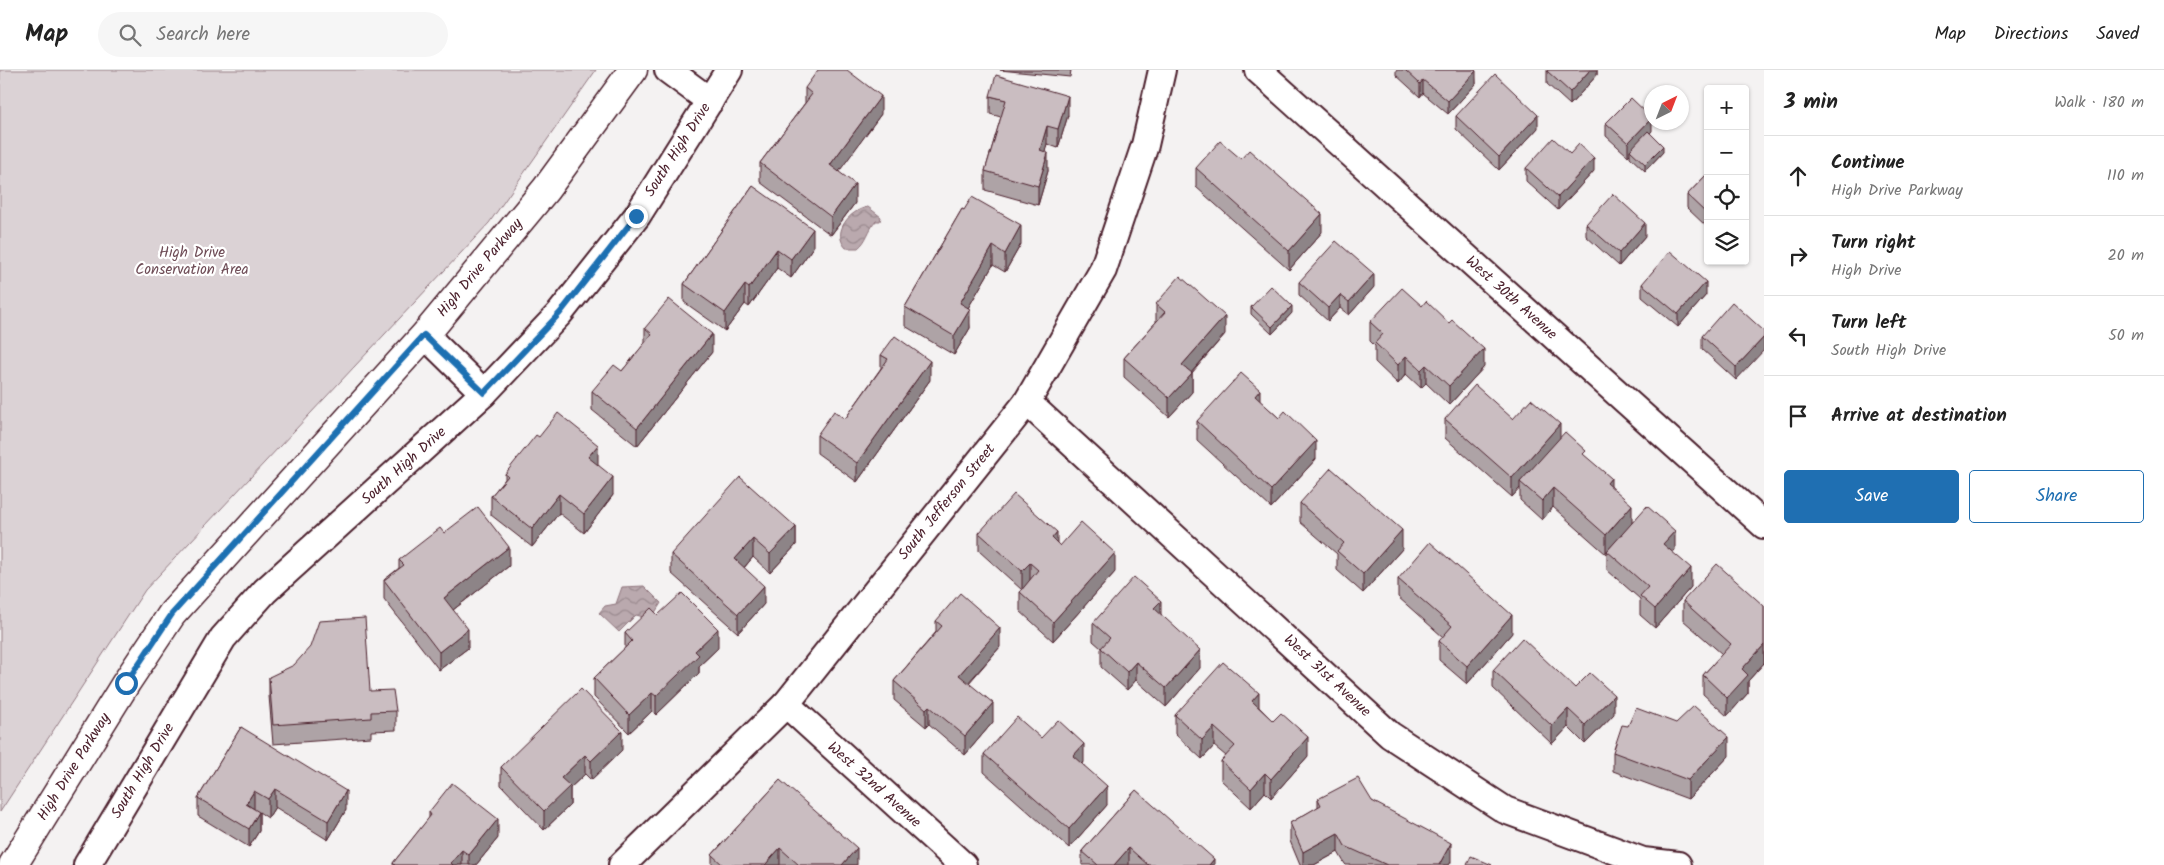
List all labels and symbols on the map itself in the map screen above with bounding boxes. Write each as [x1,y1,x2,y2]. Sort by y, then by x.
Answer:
north arrow [1644,85,1689,130]
street label: South High Drive [639,98,718,202]
route end [625,205,648,228]
street label: High Drive Parkway [431,212,529,323]
park label: High Drive Conservation Area [135,241,249,282]
street label: West 30th Avenue [1460,250,1563,346]
street label: South High Drive [356,421,452,511]
street label: South Jefferson Street [892,438,1002,565]
street label: West 31st Avenue [1278,629,1376,723]
route start [115,672,138,695]
street label: High Drive Parkway [31,707,117,826]
street label: South High Drive [105,718,181,823]
street label: West 32nd Avenue [822,736,927,834]

